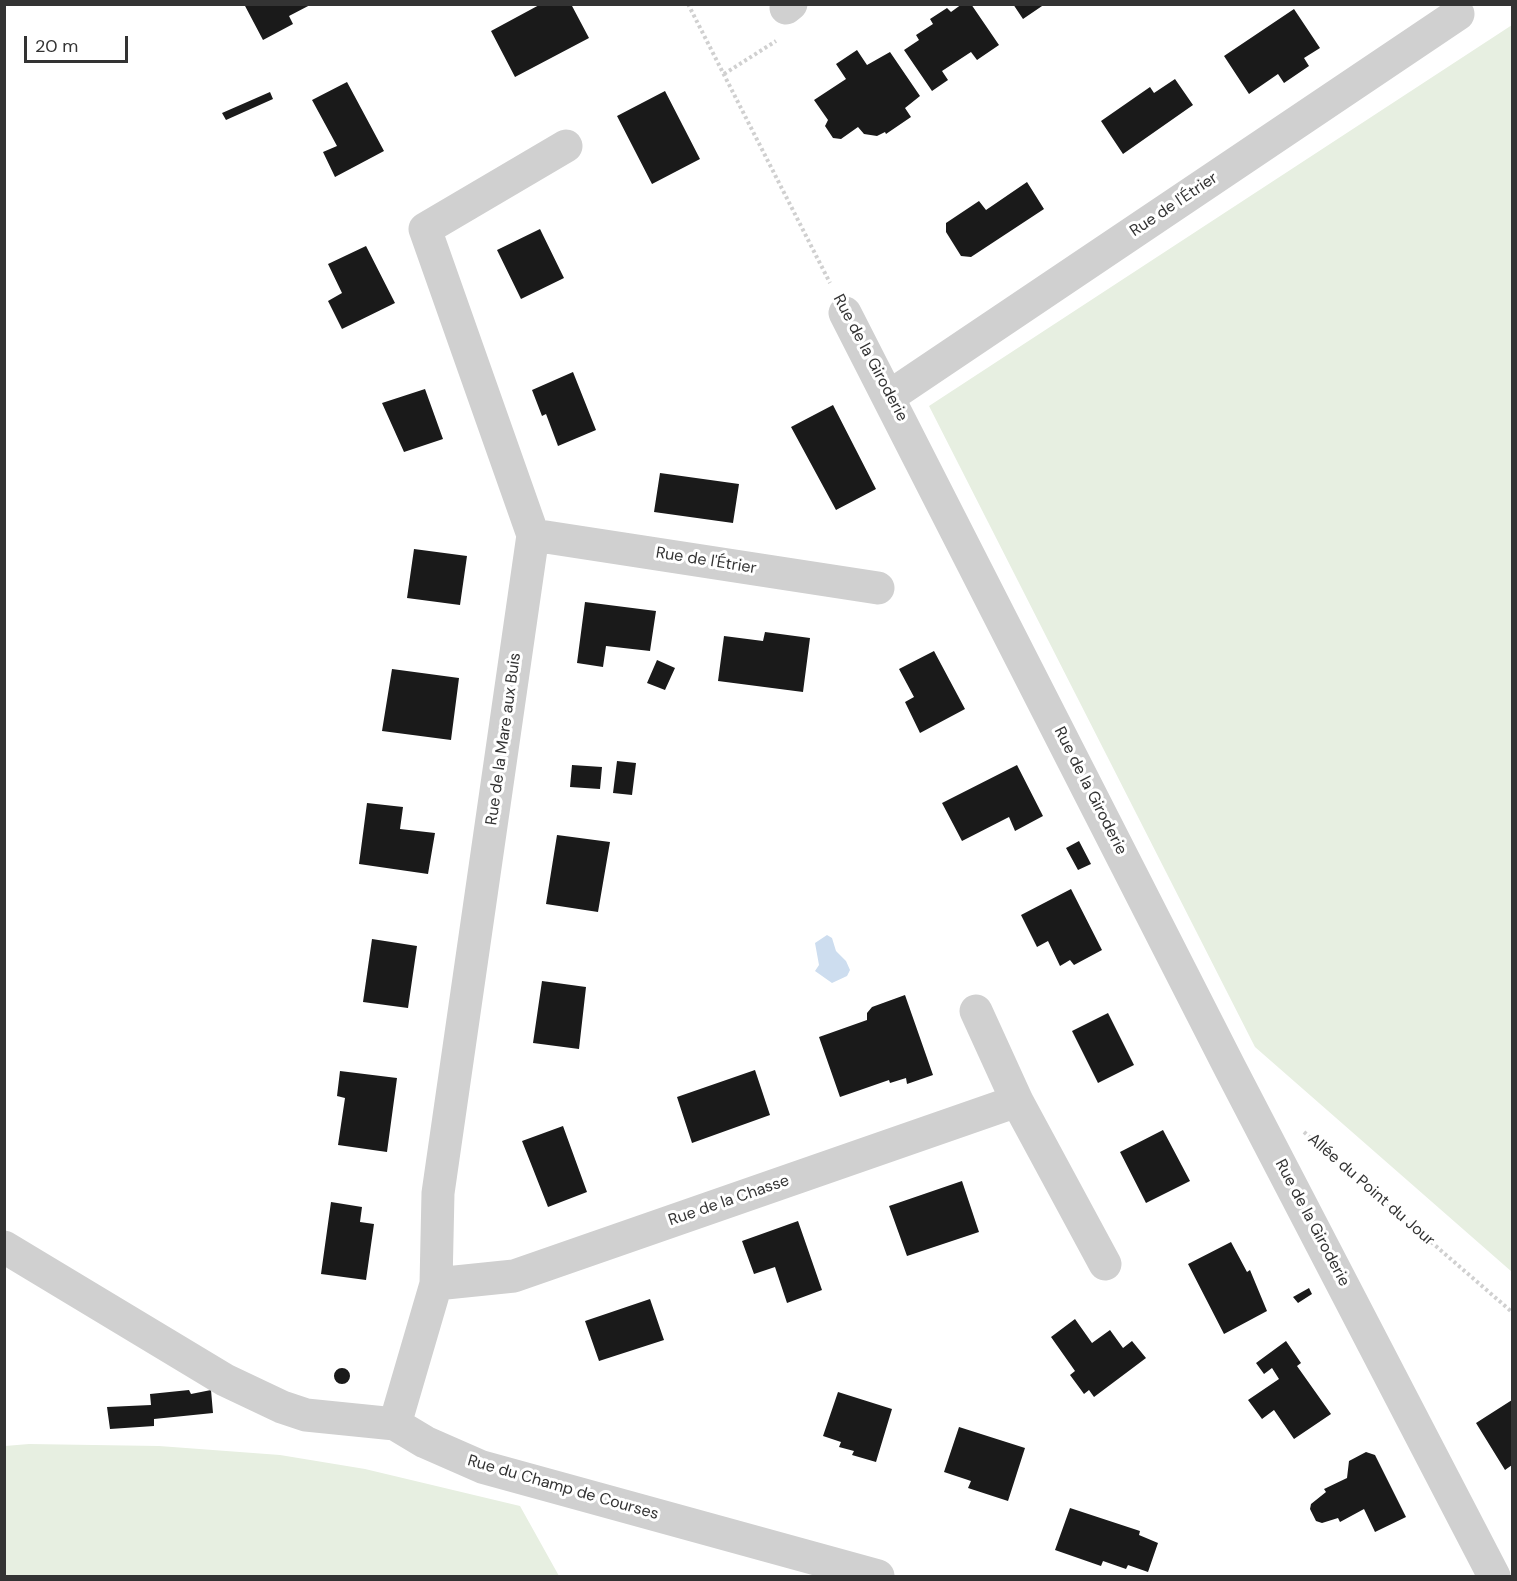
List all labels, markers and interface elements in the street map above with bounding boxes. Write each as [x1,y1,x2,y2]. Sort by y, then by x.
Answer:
scale bar [27,24,130,62]
text: 20 m [35,34,78,58]
street label: Rue de l'Étrier [1127,169,1221,241]
street label: Rue de la Giroderie [828,291,912,425]
street label: Rue de l'Étrier [654,544,758,578]
street label: Rue de la Mare aux Buis [482,652,526,826]
street label: Rue de la Giroderie [1049,724,1131,858]
street label: Allée du Point du Jour [1304,1130,1438,1250]
street label: Rue de la Giroderie [1270,1156,1354,1290]
street label: Rue de la Chasse [666,1171,792,1231]
street label: Rue du Champ de Courses [465,1451,661,1525]

